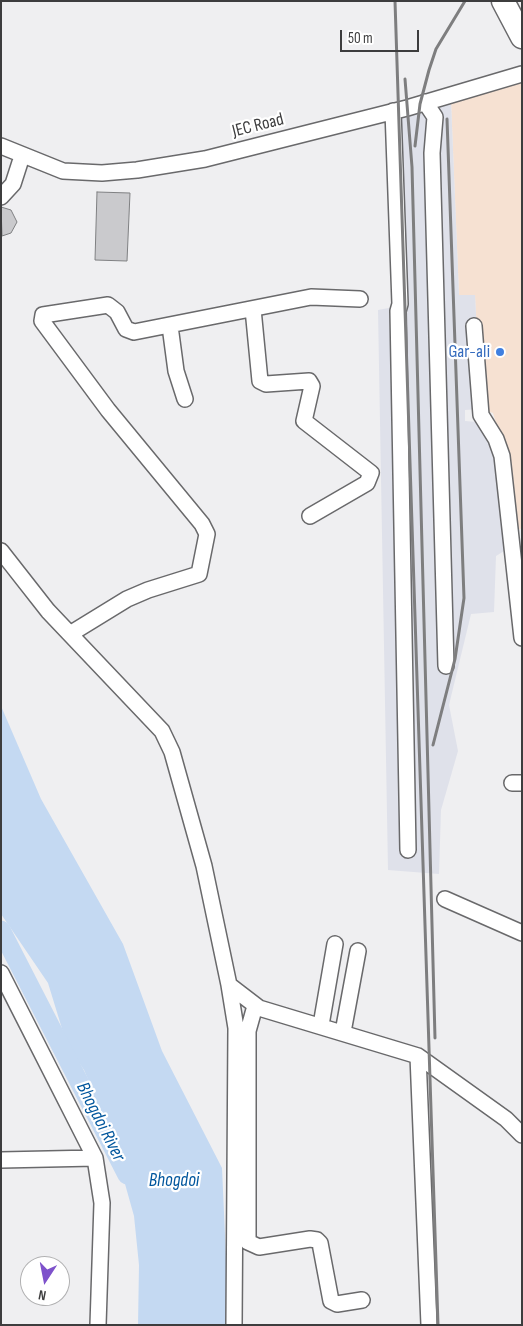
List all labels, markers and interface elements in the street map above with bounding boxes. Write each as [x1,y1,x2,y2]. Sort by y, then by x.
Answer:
scale bar [343,20,422,52]
text: 50 m [348,29,373,48]
street label: JEC Road [230,109,286,143]
place label: Gar-ali [448,341,490,363]
marker: Gar-ali [494,346,506,358]
water label: Bhogdoi River [70,1079,130,1165]
water label: Bhogdoi [149,1170,199,1192]
north arrow [20,1256,70,1306]
text: N [37,1286,48,1304]

